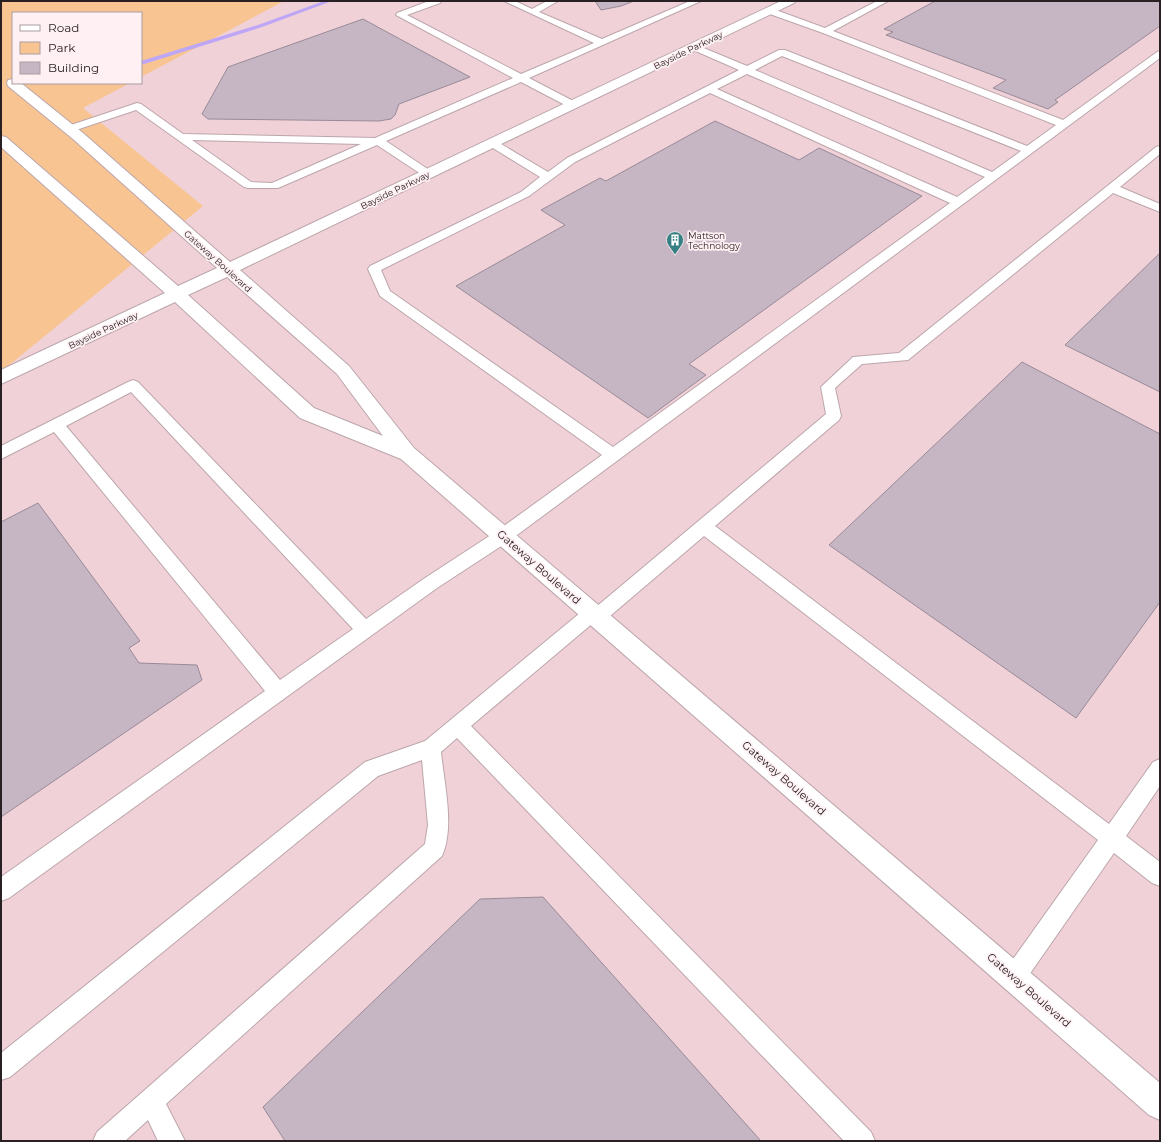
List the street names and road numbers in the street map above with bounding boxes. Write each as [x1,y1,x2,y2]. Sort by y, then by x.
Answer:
street label: Bayside Parkway [652,28,724,71]
street label: Bayside Parkway [359,168,431,211]
street label: Gateway Boulevard [182,228,254,294]
street label: Bayside Parkway [66,309,140,351]
street label: Gateway Boulevard [494,527,584,607]
street label: Gateway Boulevard [739,738,829,818]
street label: Gateway Boulevard [984,950,1074,1030]

